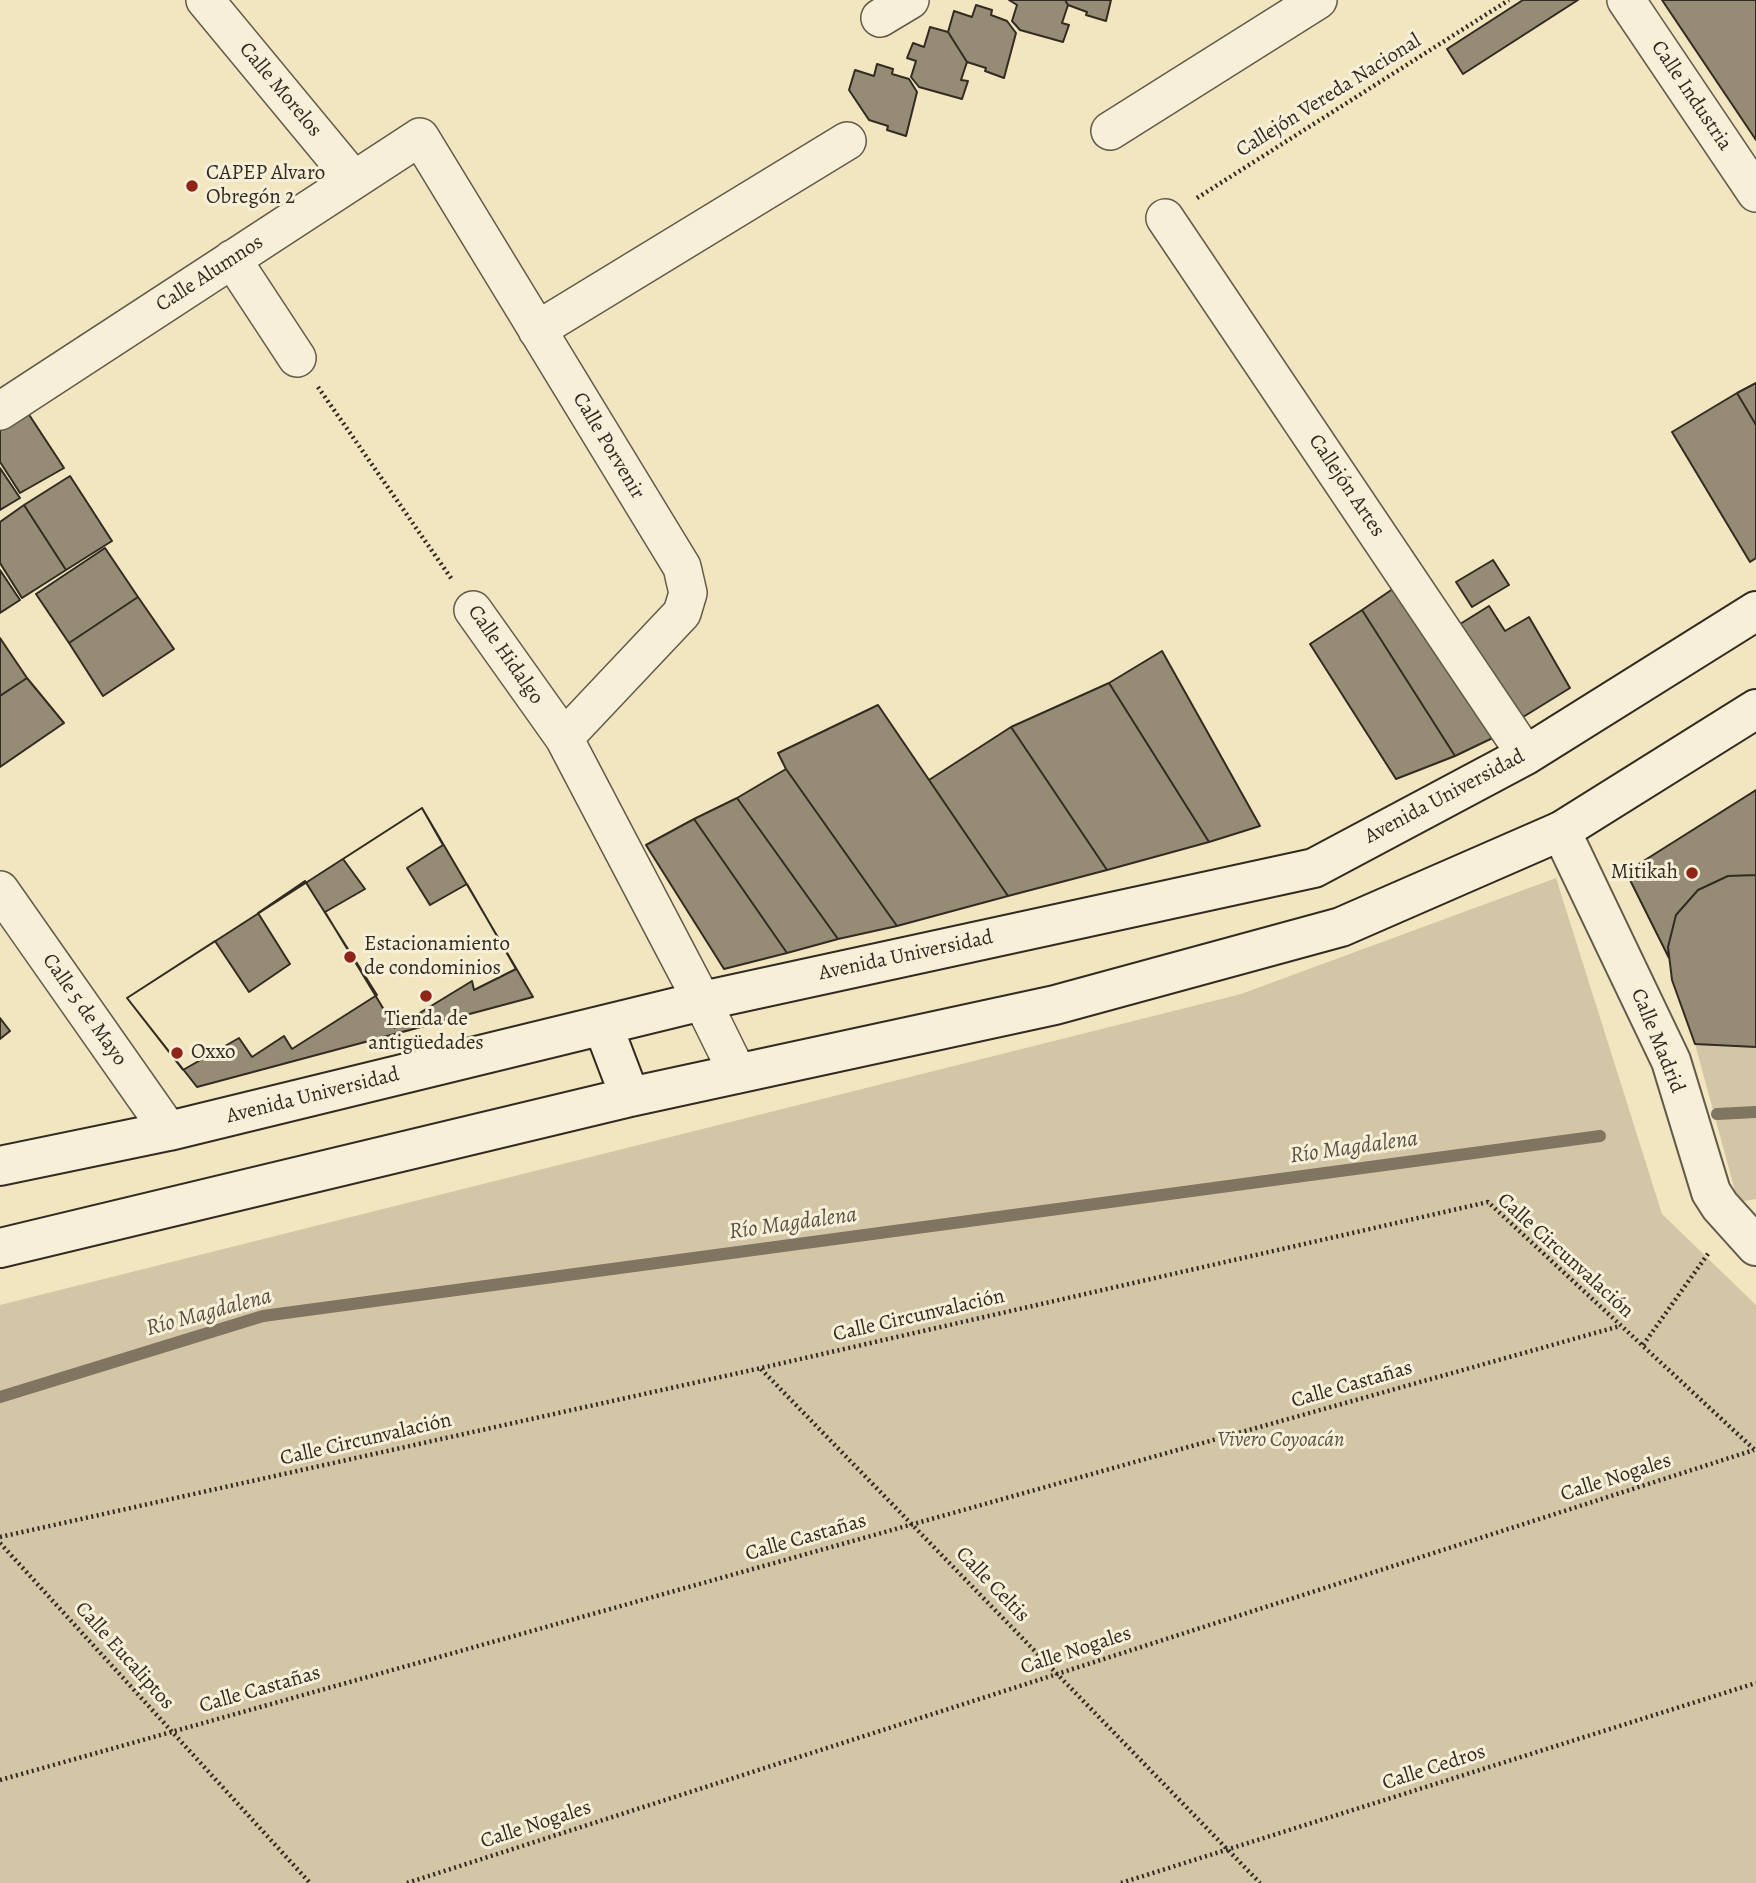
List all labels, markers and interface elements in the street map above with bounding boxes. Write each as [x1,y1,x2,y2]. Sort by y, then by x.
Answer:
street label: Callejón Vereda Nacional [1232,29,1426,163]
street label: Calle Industria [1645,36,1737,156]
street label: Calle Morelos [233,38,327,142]
place label: CAPEP Alvaro Obregón 2 [206,161,325,211]
marker: CAPEP Alvaro Obregón 2 [184,178,200,194]
street label: Calle Alumnos [152,230,268,318]
street label: Calle Porvenir [566,388,650,504]
street label: Callejón Artes [1302,430,1390,542]
street label: Calle Hidalgo [462,600,548,710]
street label: Avenida Universidad [1361,744,1529,850]
place label: Mitikah [1611,860,1678,886]
marker: Mitikah [1684,865,1700,881]
street label: Avenida Universidad [817,925,995,987]
place label: Estacionamiento de condominios [364,932,510,982]
street label: Calle 5 de Mayo [36,949,132,1071]
marker: Estacionamiento de condominios [342,949,358,965]
street label: Calle Madrid [1625,985,1689,1097]
marker: Tienda de antigüedades [418,988,434,1004]
place label: Tienda de antigüedades [368,1007,484,1057]
place label: Oxxo [191,1040,236,1066]
marker: Oxxo [169,1045,185,1061]
street label: Avenida Universidad [224,1062,402,1130]
water label: Río Magdalena [1288,1125,1420,1171]
street label: Calle Circunvalación [1492,1188,1638,1324]
water label: Río Magdalena [727,1201,859,1247]
water label: Río Magdalena [143,1283,275,1343]
street label: Calle Circunvalación [831,1284,1007,1348]
street label: Calle Castañas [1289,1356,1415,1414]
street label: Calle Circunvalación [278,1408,454,1472]
park label: Vivero Coyoacán [1218,1428,1344,1454]
street label: Calle Nogales [1557,1448,1675,1508]
street label: Calle Castañas [743,1509,869,1567]
street label: Calle Celtis [950,1542,1034,1628]
street label: Calle Eucaliptos [69,1597,179,1715]
street label: Calle Nogales [1017,1621,1135,1681]
street label: Calle Castañas [197,1661,323,1719]
street label: Calle Cedros [1379,1740,1489,1796]
street label: Calle Nogales [477,1795,595,1855]

